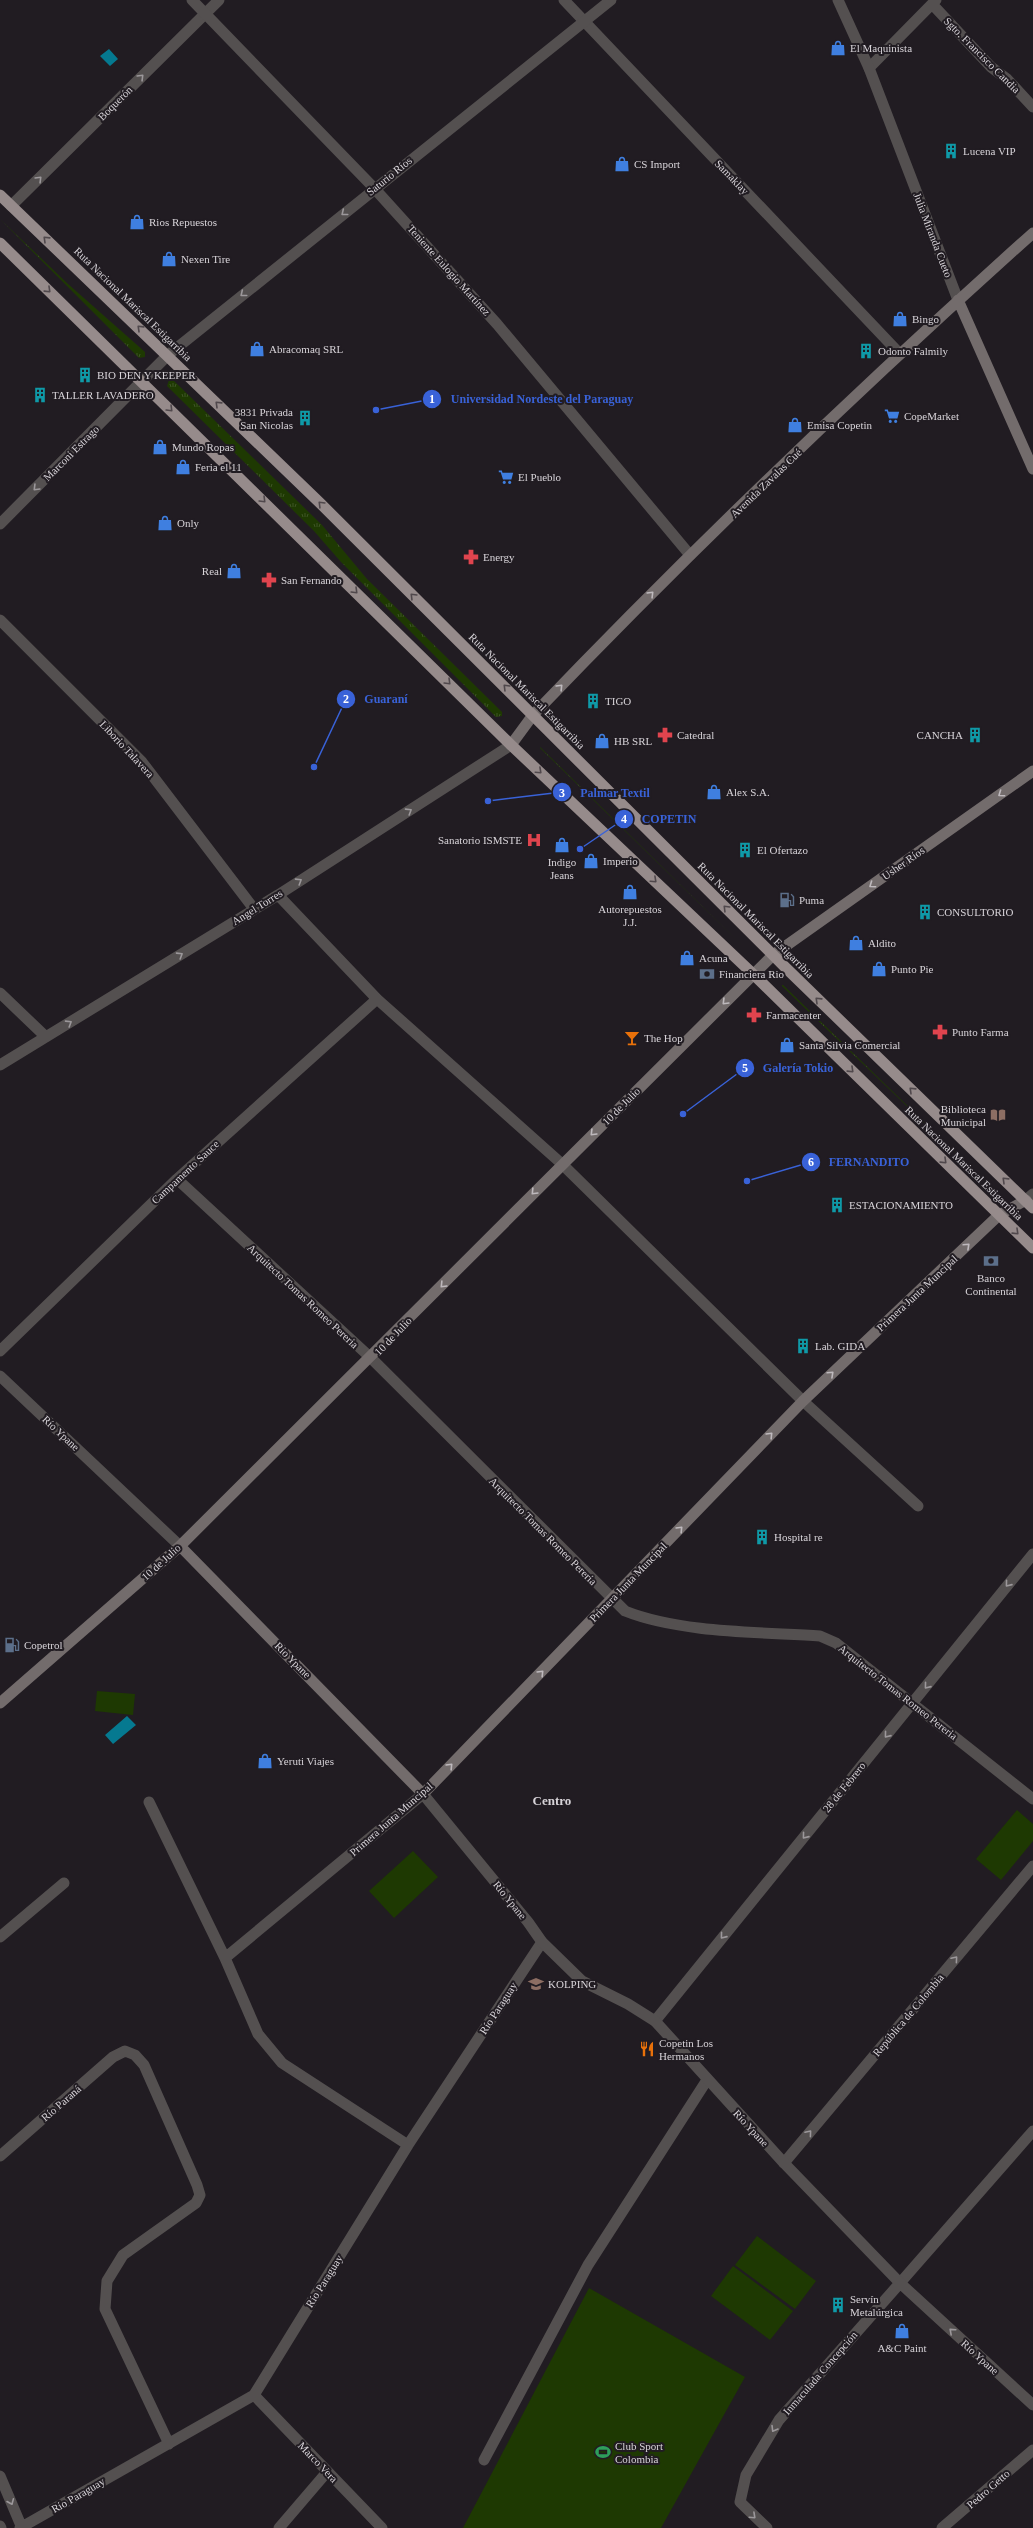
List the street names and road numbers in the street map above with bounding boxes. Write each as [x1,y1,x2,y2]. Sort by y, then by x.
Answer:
street label: Sgto. Francisco Candia [942,15,1023,96]
street label: Boquerón [95,83,135,123]
street label: Saturio Ríos [364,154,414,198]
street label: Samaklay [713,157,752,197]
street label: Julia Miranda Cueto [911,191,955,280]
street label: Teniente Eulogio Martínez [405,222,493,318]
street label: Ruta Nacional Mariscal Estigarribia [72,245,194,363]
street label: Marconi Estrago [41,422,102,483]
street label: Avenida Zavalas Cué [728,446,804,520]
street label: Ruta Nacional Mariscal Estigarribia [467,631,587,751]
street label: Liborio Talavera [98,718,156,780]
street label: Usher Ríos [879,844,927,882]
street label: Ruta Nacional Mariscal Estigarribia [696,860,816,980]
street label: Angel Torres [229,887,285,927]
street label: 10 de Julio [600,1084,643,1127]
street label: Ruta Nacional Mariscal Estigarribia [903,1104,1025,1222]
street label: Campamento Sauce [149,1138,221,1206]
street label: Arquitecto Tomas Romeo Pereria [245,1241,361,1351]
street label: Primera Junta Muncipal [874,1253,960,1333]
street label: 10 de Julio [372,1314,414,1358]
street label: Río Ypane [40,1413,82,1453]
street label: Arquitecto Tomas Romeo Pereria [487,1475,599,1587]
street label: Primera Junta Muncipal [587,1540,669,1624]
street label: 10 de Julio [139,1541,183,1583]
street label: Río Ypane [273,1640,314,1681]
street label: Arquitecto Tomas Romeo Pereria [836,1642,960,1742]
street label: 28 de Febrero [820,1759,868,1815]
street label: Primera Junta Muncipal [347,1780,435,1858]
street label: Río Ypane [491,1878,529,1922]
street label: República de Colombia [870,1971,946,2059]
street label: Río Paraguay [477,1979,520,2036]
street label: Río Paraná [39,2082,83,2123]
street label: Río Ypane [731,2107,771,2149]
street label: Río Paraguay [303,2252,345,2309]
street label: Inmaculada Concepción [781,2328,860,2417]
street label: Río Ypane [959,2337,1001,2377]
street label: Marco Vera [296,2439,340,2485]
street label: Pedro Getto [964,2467,1012,2511]
street label: Río Paraguay [49,2475,107,2515]

